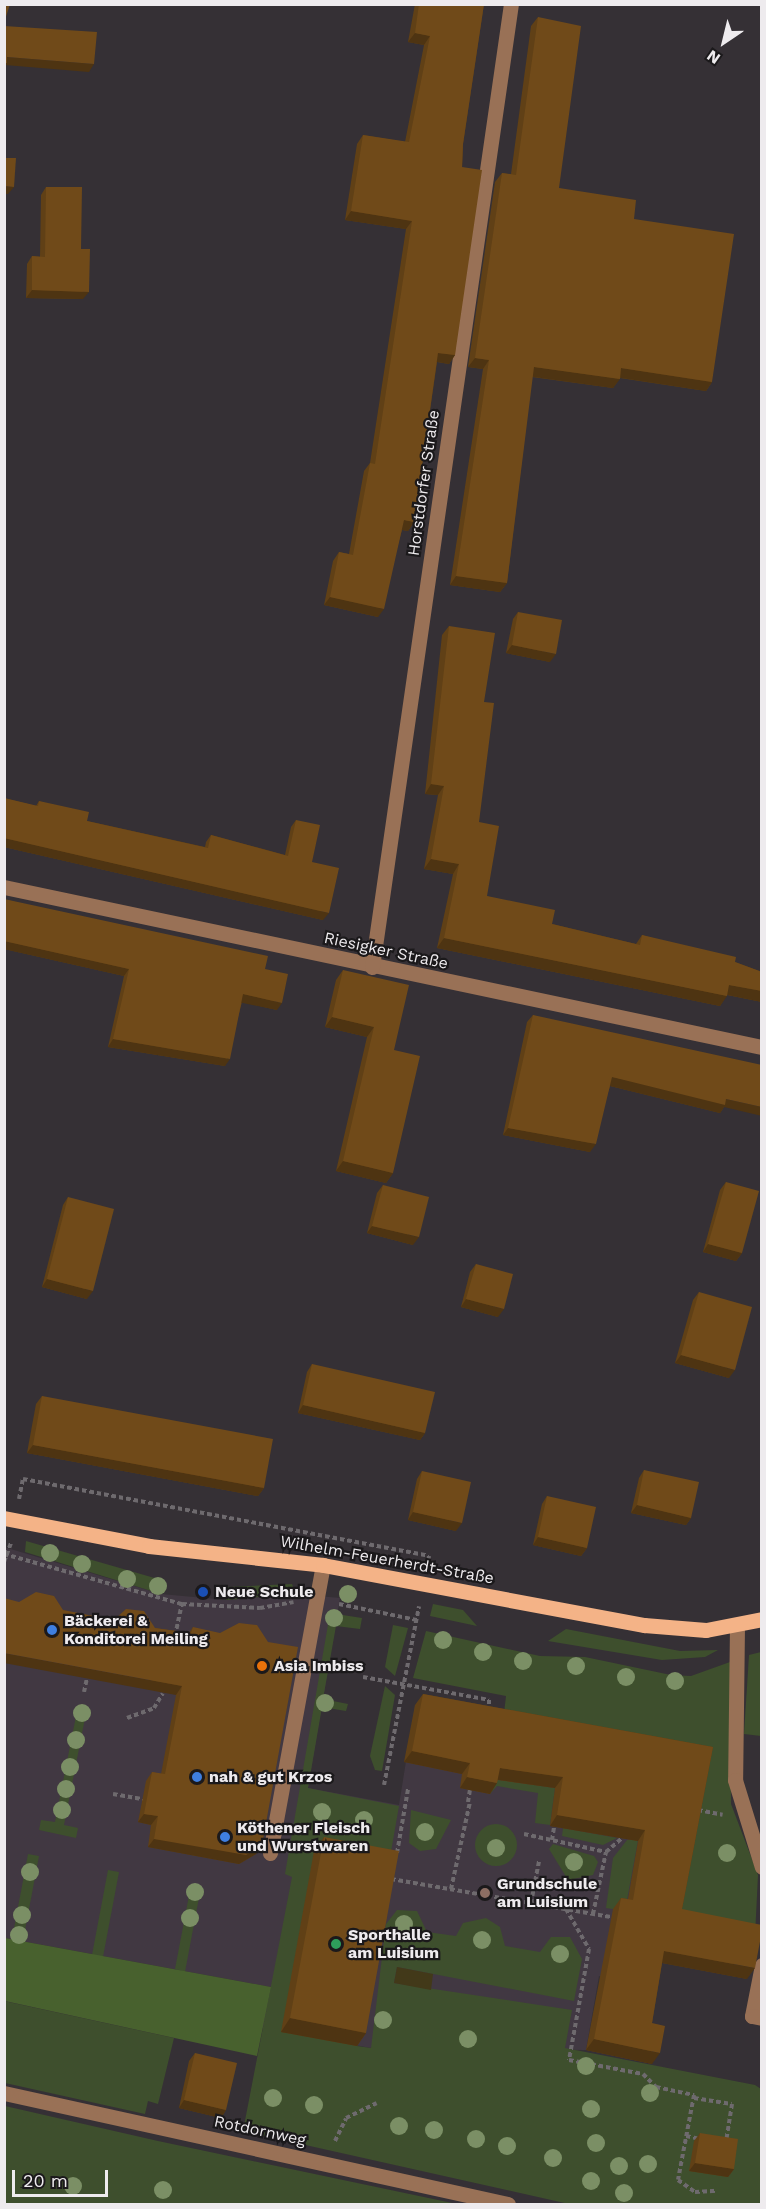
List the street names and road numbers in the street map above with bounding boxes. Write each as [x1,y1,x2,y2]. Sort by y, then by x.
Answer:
street label: Horstdorfer Straße [404,409,444,557]
street label: Riesigker Straße [322,928,450,974]
street label: Wilhelm-Feuerherdt-Straße [279,1532,495,1588]
street label: Rotdornweg [212,2112,308,2150]

